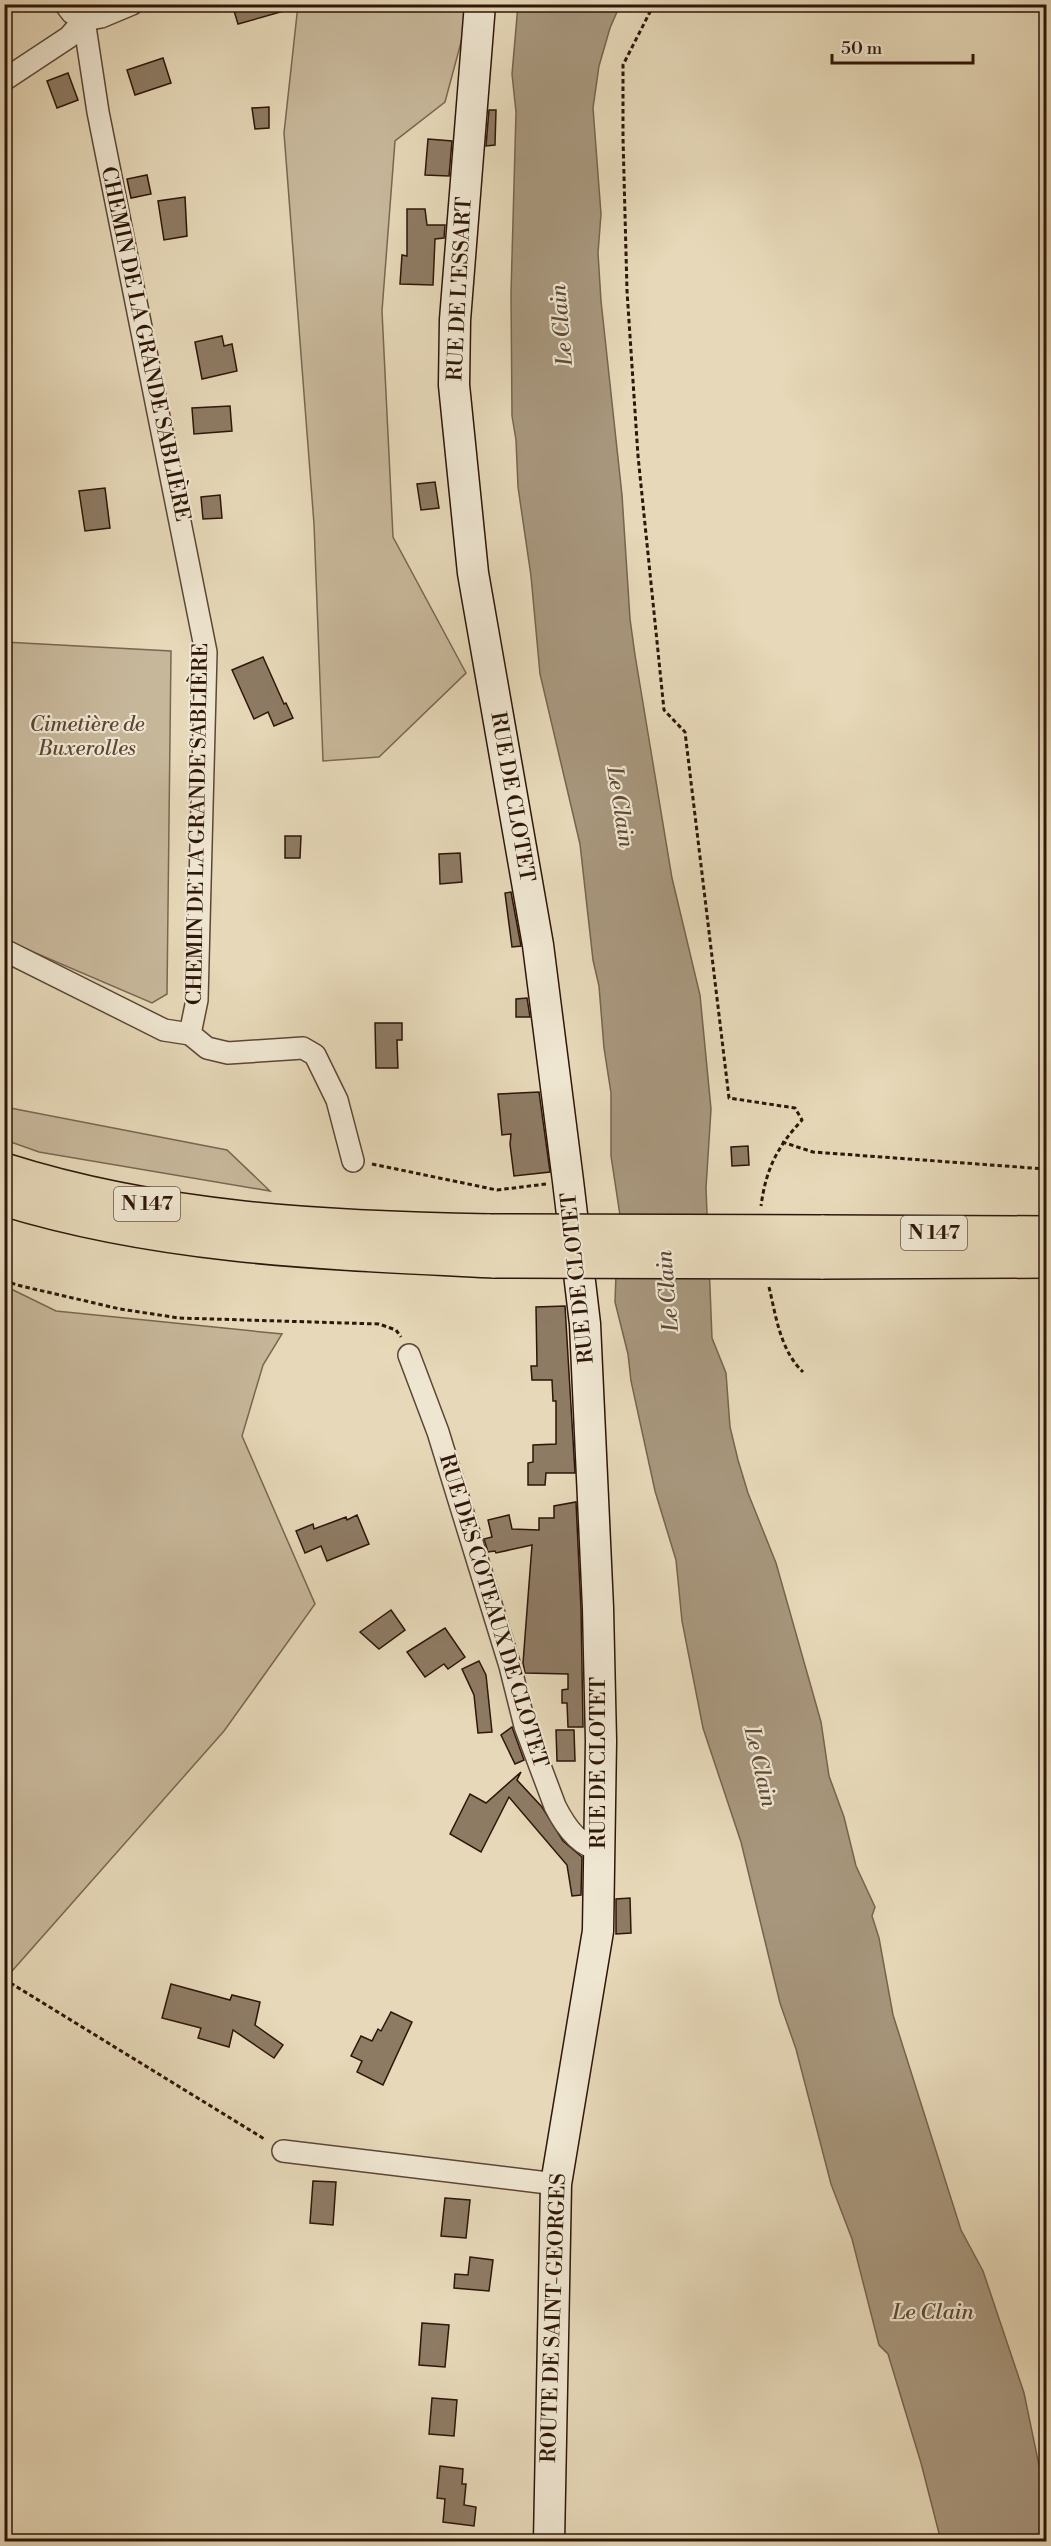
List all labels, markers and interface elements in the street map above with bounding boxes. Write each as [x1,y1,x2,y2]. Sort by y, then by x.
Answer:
scale bar [832,27,973,65]
text: 50 m [841,37,883,60]
street label: CHEMIN DE LA GRANDE SABLIÈRE [95,164,197,524]
street label: RUE DE L'ESSART [442,196,478,382]
water label: Le Clain [545,282,579,368]
street label: CHEMIN DE LA GRANDE SABLIÈRE [180,643,214,1005]
street label: RUE DE CLOTET [484,710,540,884]
park label: Cimetière de Buxerolles [29,712,145,762]
water label: Le Clain [600,764,640,850]
road number: N 147 [114,1187,180,1221]
street label: RUE DE CLOTET [556,1191,600,1365]
road number: N 147 [901,1216,967,1250]
water label: Le Clain [651,1248,685,1334]
street label: RUE DES COTEAUX DE CLOTET [433,1451,553,1771]
street label: RUE DE CLOTET [586,1677,612,1849]
water label: Le Clain [737,1723,782,1810]
street label: ROUTE DE SAINT-GEORGES [536,2173,572,2463]
water label: Le Clain [891,2299,975,2326]

